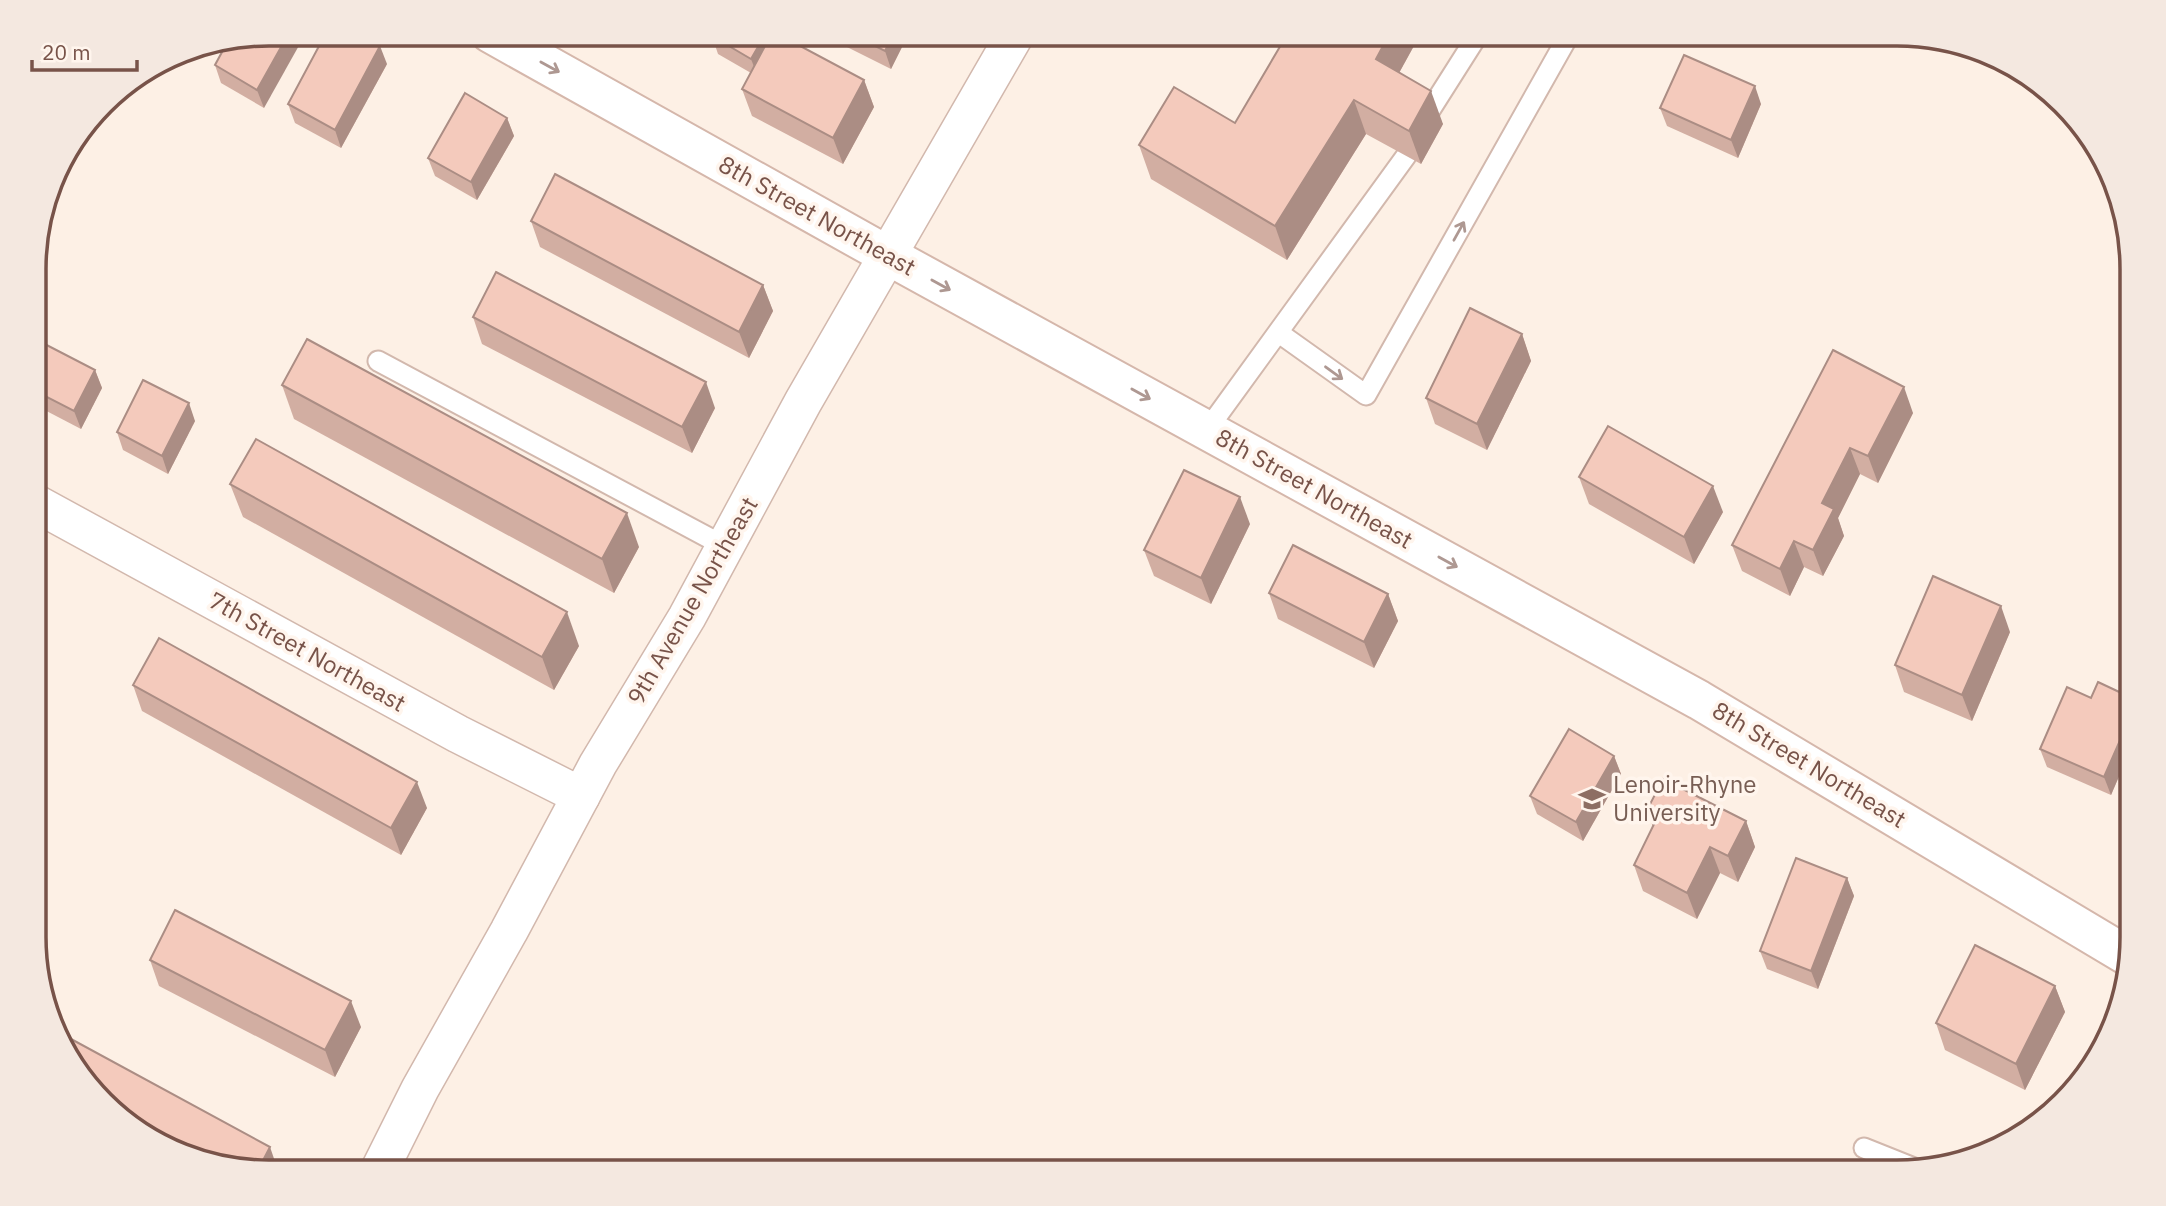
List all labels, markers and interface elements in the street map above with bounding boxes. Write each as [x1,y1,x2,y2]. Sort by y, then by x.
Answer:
scale bar [32,28,136,72]
text: 20 m [42,38,91,66]
one-way arrow [539,60,559,74]
street label: 8th Street Northeast [713,148,922,283]
one-way arrow [1452,222,1466,242]
one-way arrow [930,278,951,292]
one-way arrow [1324,365,1343,380]
one-way arrow [1130,387,1150,401]
street label: 8th Street Northeast [1210,421,1419,556]
street label: 9th Avenue Northeast [619,491,765,710]
one-way arrow [1437,555,1457,569]
street label: 7th Street Northeast [203,584,412,719]
street label: 8th Street Northeast [1707,694,1912,835]
place label: Lenoir-Rhyne University [1613,768,1757,828]
school or university icon: Lenoir-Rhyne University [1577,784,1607,814]

